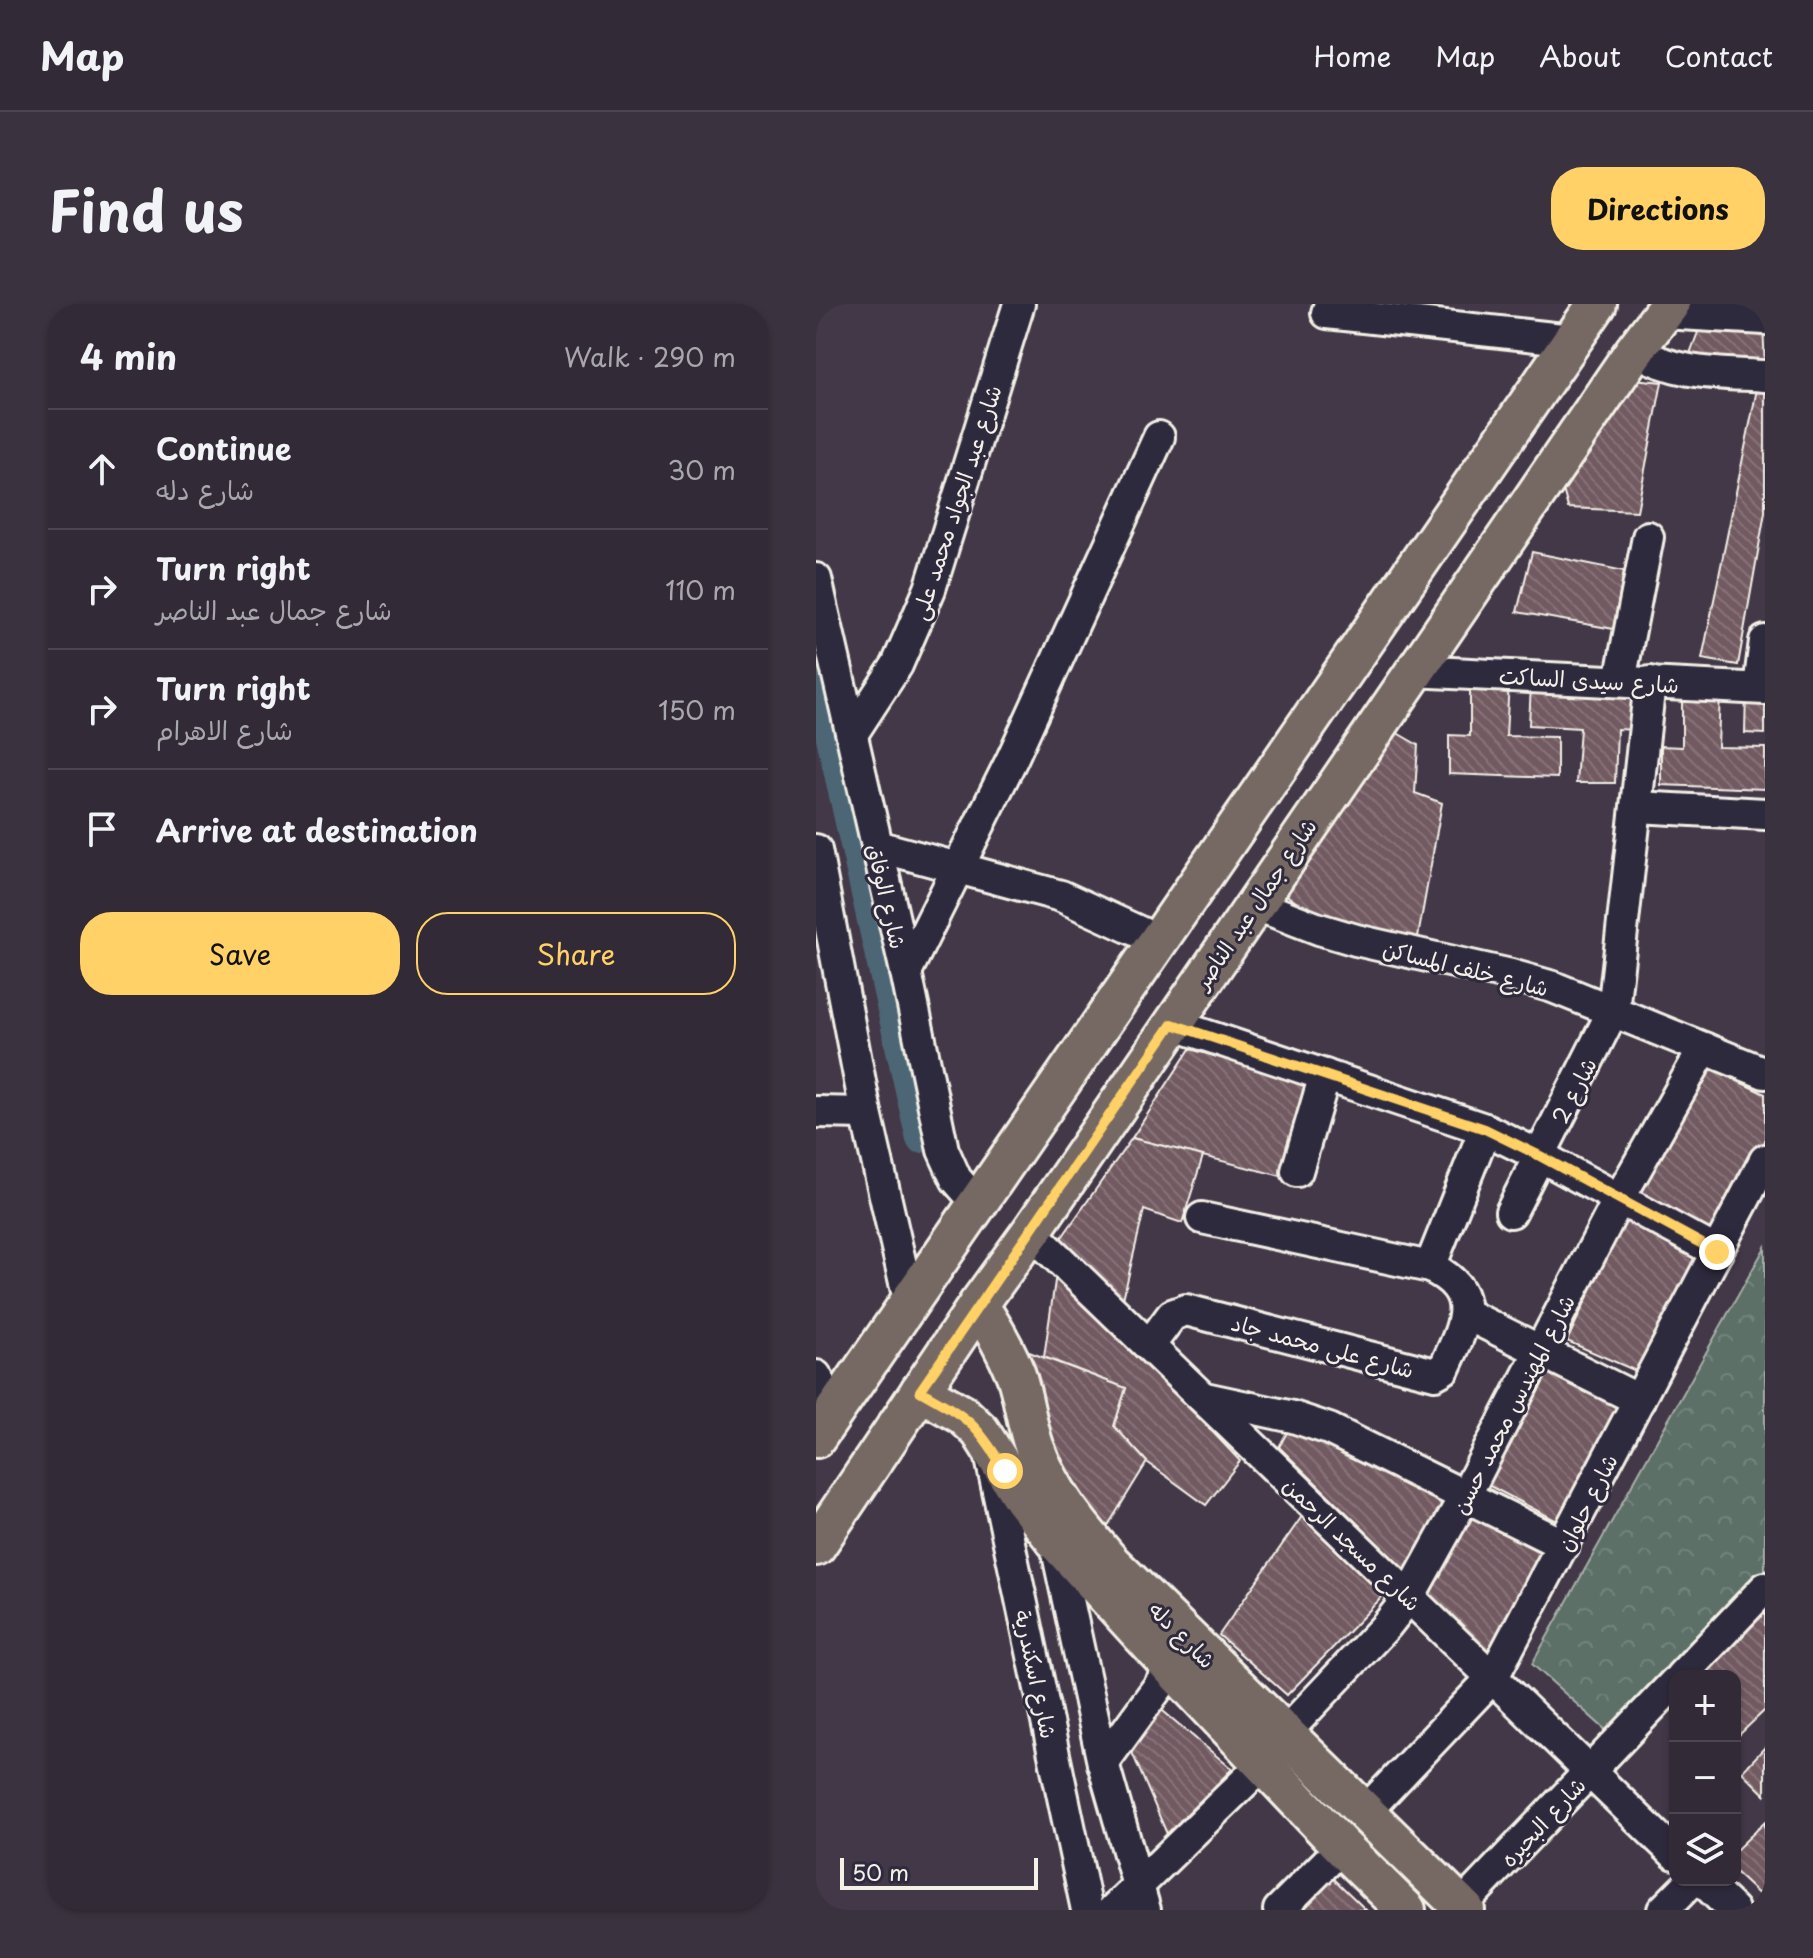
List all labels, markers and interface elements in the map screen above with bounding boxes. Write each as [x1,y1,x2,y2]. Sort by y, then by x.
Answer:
text: Map [40,27,124,84]
text: Home [1313,34,1391,77]
text: Map [1435,34,1495,77]
text: About [1539,34,1621,77]
text: Contact [1665,34,1773,77]
text: Find us [48,166,244,251]
button: Directions [1551,167,1765,250]
text: 4 min [80,330,177,382]
text: Walk · 290 m [564,337,736,376]
street label: شارع عبد الجواد محمد على [901,380,1010,624]
text: Continue [156,425,291,470]
icon: ahead [80,447,124,491]
text: 30 m [668,450,736,489]
text: شارع دله [156,470,254,509]
text: Turn right [156,545,311,590]
icon: right [80,567,124,611]
text: 110 m [665,570,736,609]
text: شارع جمال عبد الناصر [156,590,392,629]
street label: شارع سيدى الساكت [1498,658,1680,701]
text: Turn right [156,665,311,710]
icon: right [80,687,124,731]
text: 150 m [658,690,736,729]
text: شارع الاهرام [156,710,293,749]
icon: arrive [80,807,124,851]
text: Arrive at destination [156,807,478,852]
street label: شارع جمال عبد الناصر [1183,811,1324,997]
street label: شارع الوفاق [859,840,916,952]
button: Save [80,912,400,995]
button: Share [416,912,736,995]
street label: شارع خلف المساكن [1379,930,1552,1005]
street label: شارع 2 [1542,1051,1605,1129]
route end [1699,1234,1735,1270]
street label: شارع المهندس محمد حسن [1442,1288,1583,1520]
street label: شارع على محمد جاد [1228,1305,1418,1386]
street label: شارع حلوان [1547,1448,1626,1557]
route start [987,1453,1023,1489]
street label: شارع مسجد الرحمن [1276,1468,1430,1619]
street label: شارع دله [1141,1593,1224,1676]
street label: شارع اسكندرية [1006,1607,1067,1742]
map controls [1669,1670,1741,1886]
button: + [1669,1670,1741,1742]
button: − [1669,1742,1741,1814]
street label: شارع البحيره [1491,1768,1593,1874]
button: layers [1669,1814,1741,1886]
scale bar [840,1854,1038,1890]
text: 50 m [852,1855,909,1888]

